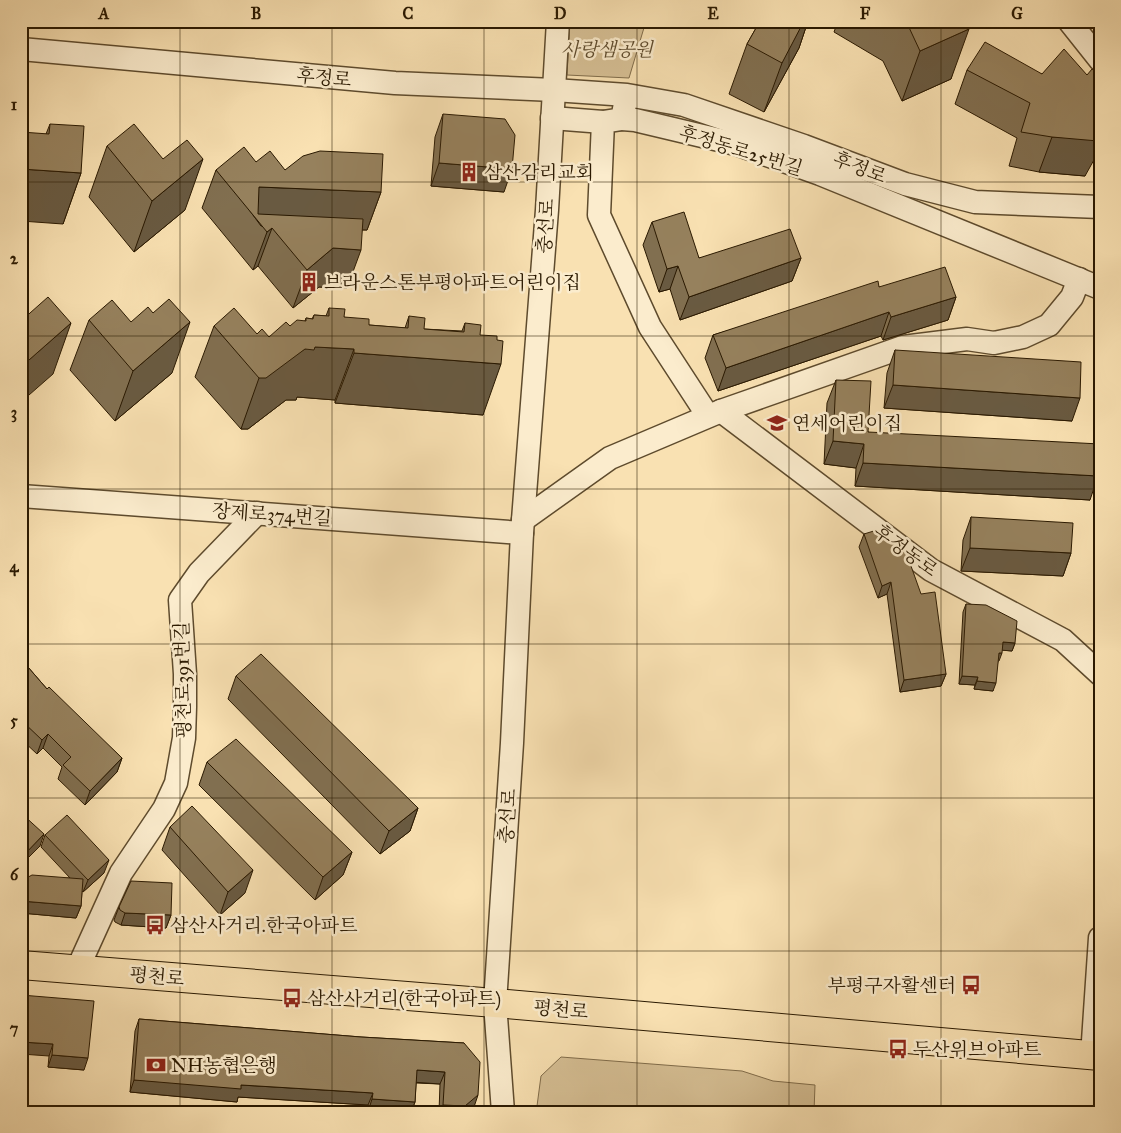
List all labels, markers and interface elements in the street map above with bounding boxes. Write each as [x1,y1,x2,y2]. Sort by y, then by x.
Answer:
text: A [98,4,110,23]
text: B [251,4,261,23]
text: C [403,4,414,23]
text: D [554,4,567,23]
text: E [707,4,719,23]
text: F [860,4,871,23]
text: G [1011,4,1023,23]
park label: 사랑샘공원 [561,38,655,61]
street label: 후정로 [296,64,352,91]
text: 1 [11,95,18,114]
street label: 후정동로25번길 [676,121,806,180]
street label: 후정로 [830,147,890,188]
building icon: 삼산감리교회 [458,161,480,183]
place label: 삼산감리교회 [484,161,594,184]
street label: 충선로 [532,198,559,254]
text: 2 [10,249,19,268]
building icon: 브라운스톤부평아파트어린이집 [298,271,320,293]
place label: 브라운스톤부평아파트어린이집 [324,271,581,294]
text: 3 [11,403,17,423]
school or university icon: 연세어린이집 [766,412,788,434]
place label: 연세어린이집 [792,412,902,435]
street label: 장제로374번길 [211,499,332,530]
street label: 후정동로 [869,520,942,581]
text: 4 [10,557,20,577]
street label: 평천로391번길 [170,621,195,739]
text: 5 [10,711,18,730]
street label: 충선로 [494,788,521,844]
text: 6 [10,865,19,884]
bus stop icon: 삼산사거리.한국아파트 [144,914,166,936]
place label: 삼산사거리.한국아파트 [170,914,358,937]
street label: 평천로 [129,963,185,990]
place label: 부평구자활센터 [828,974,956,997]
bus stop icon: 부평구자활센터 [960,974,982,996]
bus stop icon: 삼산사거리(한국아파트) [281,987,303,1009]
place label: 삼산사거리(한국아파트) [307,987,501,1011]
street label: 평천로 [533,996,589,1023]
text: 7 [10,1019,19,1038]
bus stop icon: 두산위브아파트 [887,1038,909,1060]
place label: 두산위브아파트 [913,1038,1041,1061]
bank icon: NH농협은행 [145,1054,167,1076]
place label: NH농협은행 [171,1054,277,1077]

